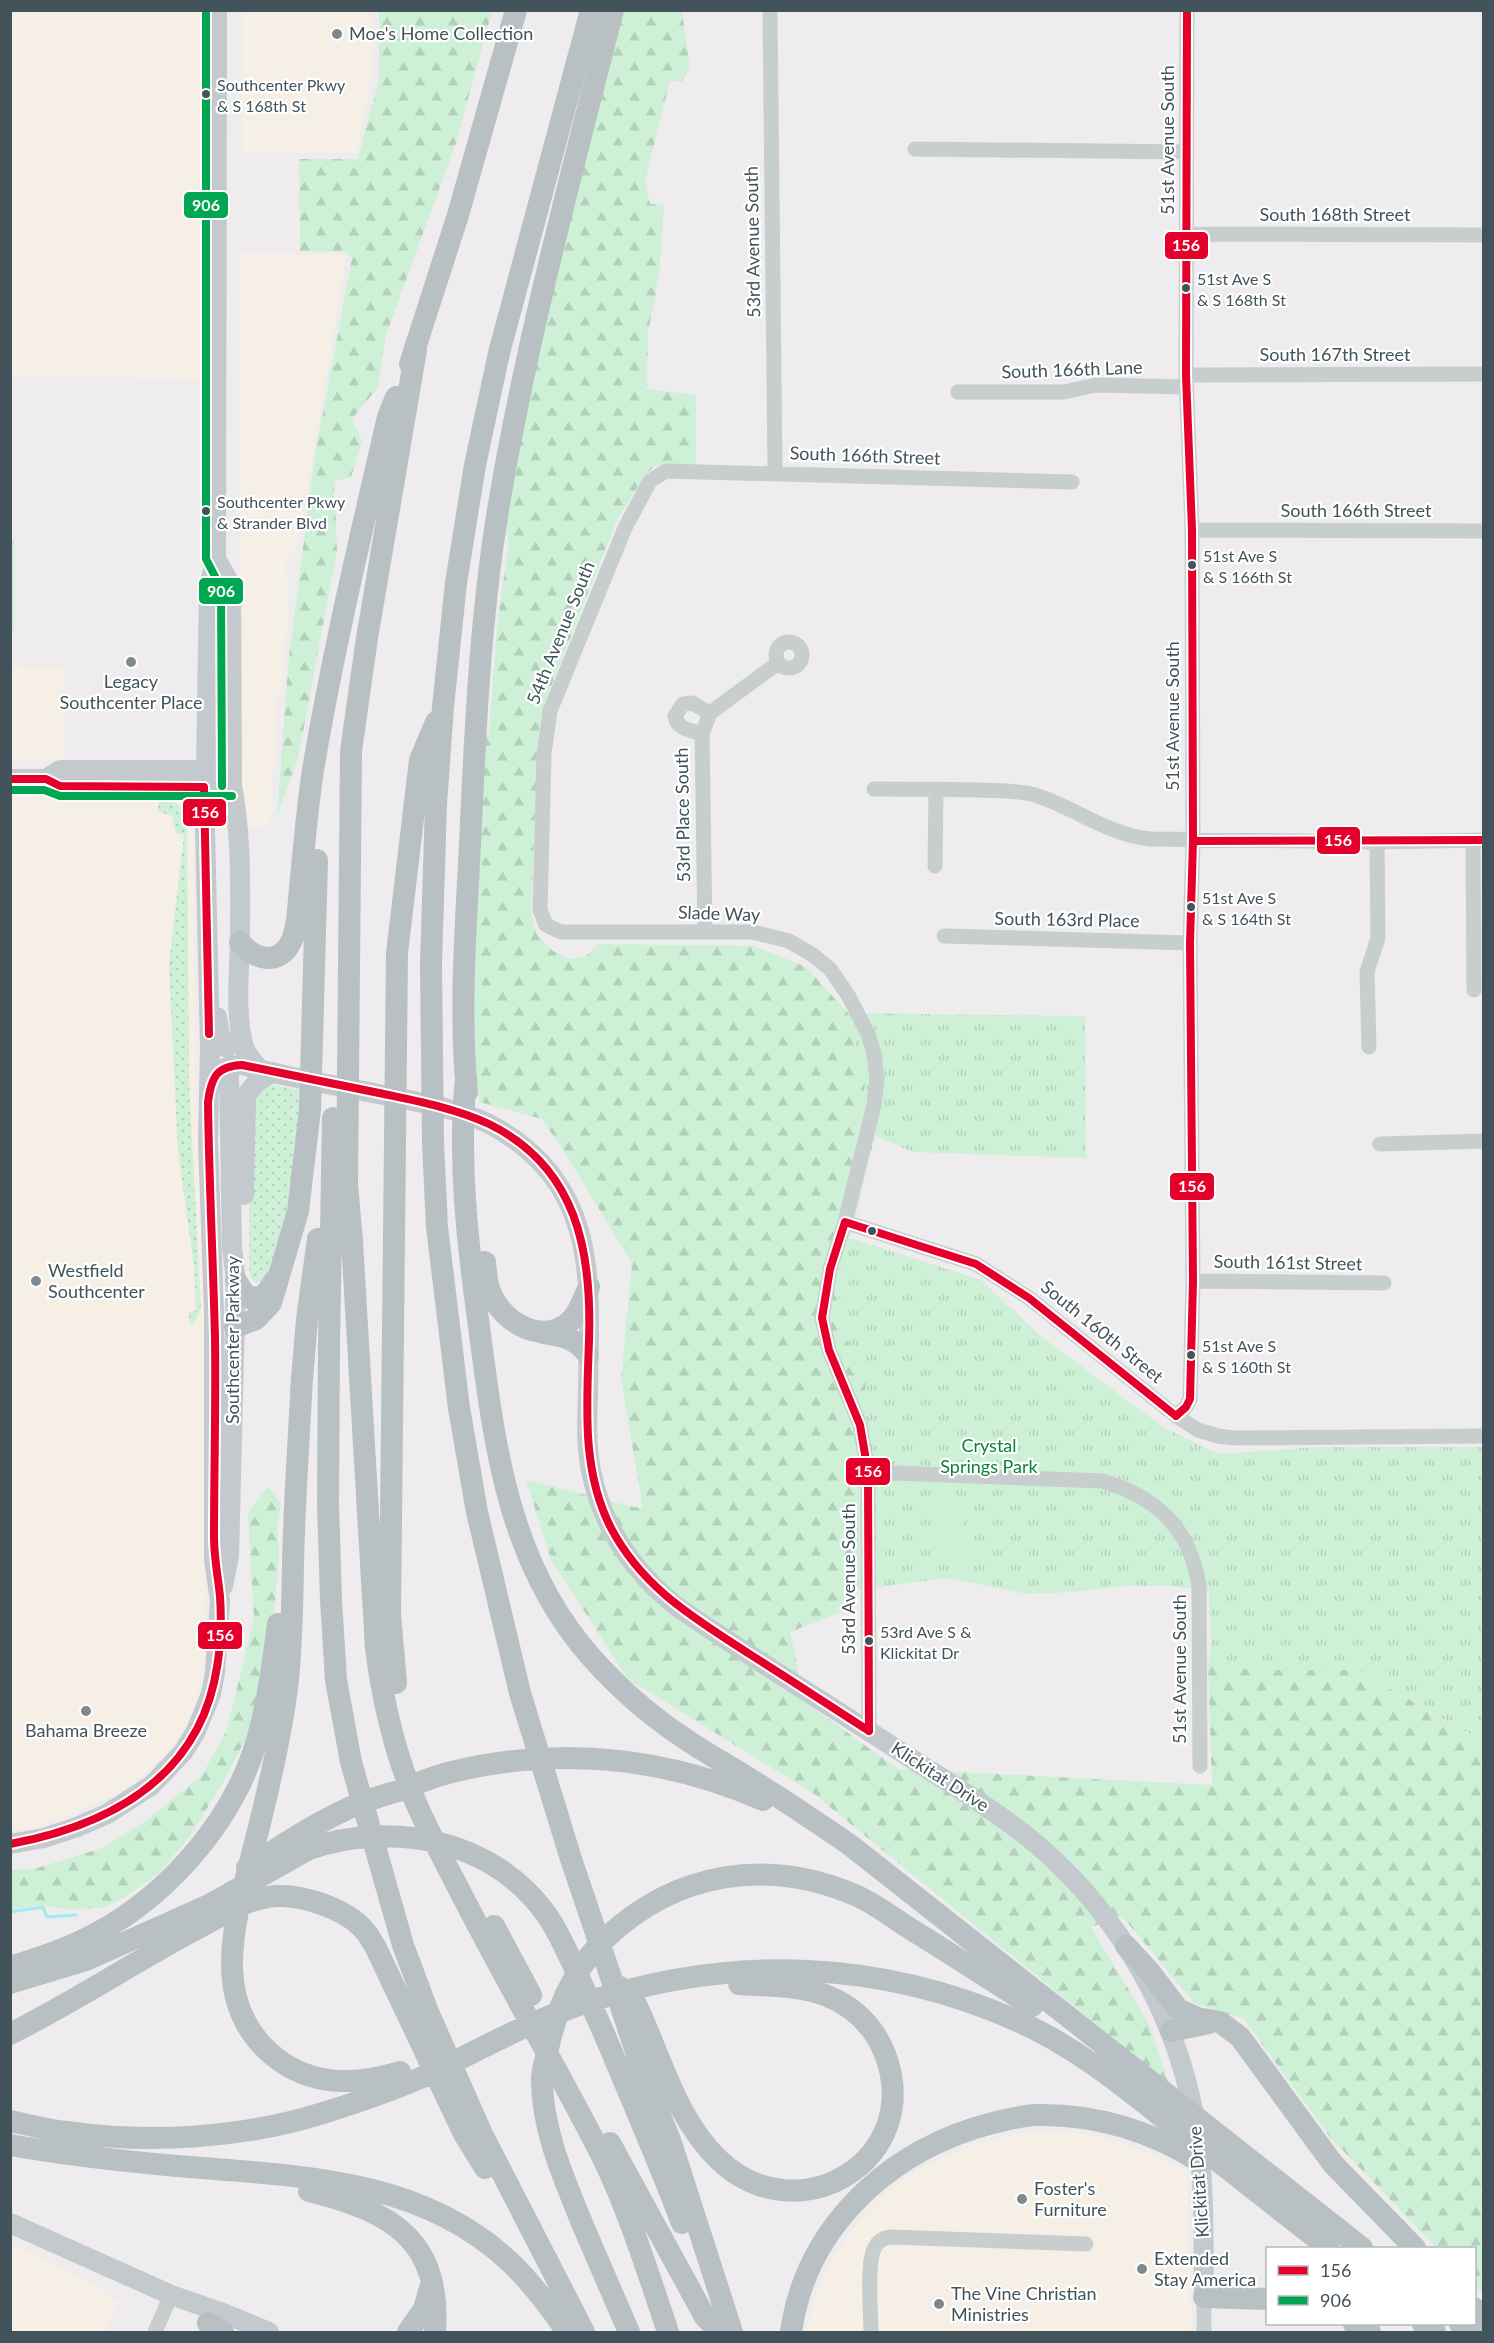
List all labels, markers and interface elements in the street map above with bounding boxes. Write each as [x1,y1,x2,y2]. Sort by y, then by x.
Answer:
place label: Moe's Home Collection [349,22,533,44]
marker: Moe's Home Collection [330,27,344,41]
street label: 51st Avenue South [1156,65,1178,215]
place label: Southcenter Pkwy & S 168th St [217,75,346,115]
marker: Southcenter Pkwy & S 168th St [200,88,212,100]
street label: 53rd Avenue South [740,166,764,318]
line badge: 906 [183,191,229,219]
text: 906 [192,195,220,214]
street label: South 168th Street [1260,203,1411,225]
line badge: 156 [1164,231,1209,260]
text: 156 [1172,235,1200,254]
place label: 51st Ave S & S 168th St [1197,269,1286,309]
marker: 51st Ave S & S 168th St [1180,282,1192,294]
street label: South 167th Street [1260,343,1411,365]
street label: South 166th Lane [1001,356,1143,382]
street label: South 166th Street [789,441,941,469]
place label: Southcenter Pkwy & Strander Blvd [217,492,346,532]
street label: South 166th Street [1281,499,1432,521]
marker: Southcenter Pkwy & Strander Blvd [200,505,212,517]
place label: 51st Ave S & S 166th St [1203,546,1292,586]
street label: 54th Avenue South [521,558,599,707]
marker: 51st Ave S & S 166th St [1186,559,1198,571]
line badge: 906 [198,577,244,605]
text: 906 [207,581,235,600]
street label: 51st Avenue South [1161,641,1183,791]
marker: Legacy Southcenter Place [124,655,138,669]
place label: Legacy Southcenter Place [60,670,202,713]
street label: 53rd Place South [670,747,694,883]
line badge: 156 [182,798,227,827]
text: 156 [191,802,219,821]
line badge: 156 [1316,826,1361,855]
text: 156 [1324,830,1352,849]
place label: 51st Ave S & S 164th St [1202,888,1291,928]
street label: Slade Way [677,901,761,925]
marker: 51st Ave S & S 164th St [1185,901,1197,913]
street label: South 163rd Place [994,907,1140,931]
line badge: 156 [1169,1172,1215,1201]
text: 156 [1178,1176,1206,1195]
unlabelled marker [866,1225,878,1237]
street label: South 161st Street [1214,1250,1363,1274]
street label: Southcenter Parkway [221,1255,243,1424]
place label: Westfield Southcenter [48,1259,145,1302]
marker: Westfield Southcenter [29,1274,43,1288]
street label: South 160th Street [1037,1275,1169,1388]
place label: 51st Ave S & S 160th St [1202,1336,1291,1376]
marker: 51st Ave S & S 160th St [1185,1349,1197,1361]
park label: Crystal Springs Park [940,1434,1039,1477]
line badge: 156 [845,1457,891,1486]
text: 156 [854,1461,882,1480]
street label: 53rd Avenue South [837,1503,859,1655]
street label: 51st Avenue South [1168,1594,1190,1744]
line badge: 156 [197,1621,243,1650]
place label: 53rd Ave S & Klickitat Dr [880,1622,972,1662]
text: 156 [206,1625,234,1644]
marker: 53rd Ave S & Klickitat Dr [863,1635,875,1647]
marker: Bahama Breeze [79,1704,93,1718]
place label: Bahama Breeze [25,1719,147,1741]
street label: Klickitat Drive [888,1736,993,1816]
street label: Klickitat Drive [1183,2126,1213,2239]
place label: Foster's Furniture [1034,2177,1107,2220]
marker: Foster's Furniture [1015,2192,1029,2206]
place label: Extended Stay America [1154,2247,1256,2290]
legend [1266,2247,1476,2325]
text: 156 [1320,2259,1351,2281]
marker: Extended Stay America [1135,2262,1149,2276]
place label: The Vine Christian Ministries [951,2282,1096,2325]
text: 906 [1320,2289,1351,2311]
marker: The Vine Christian Ministries [932,2297,946,2311]

